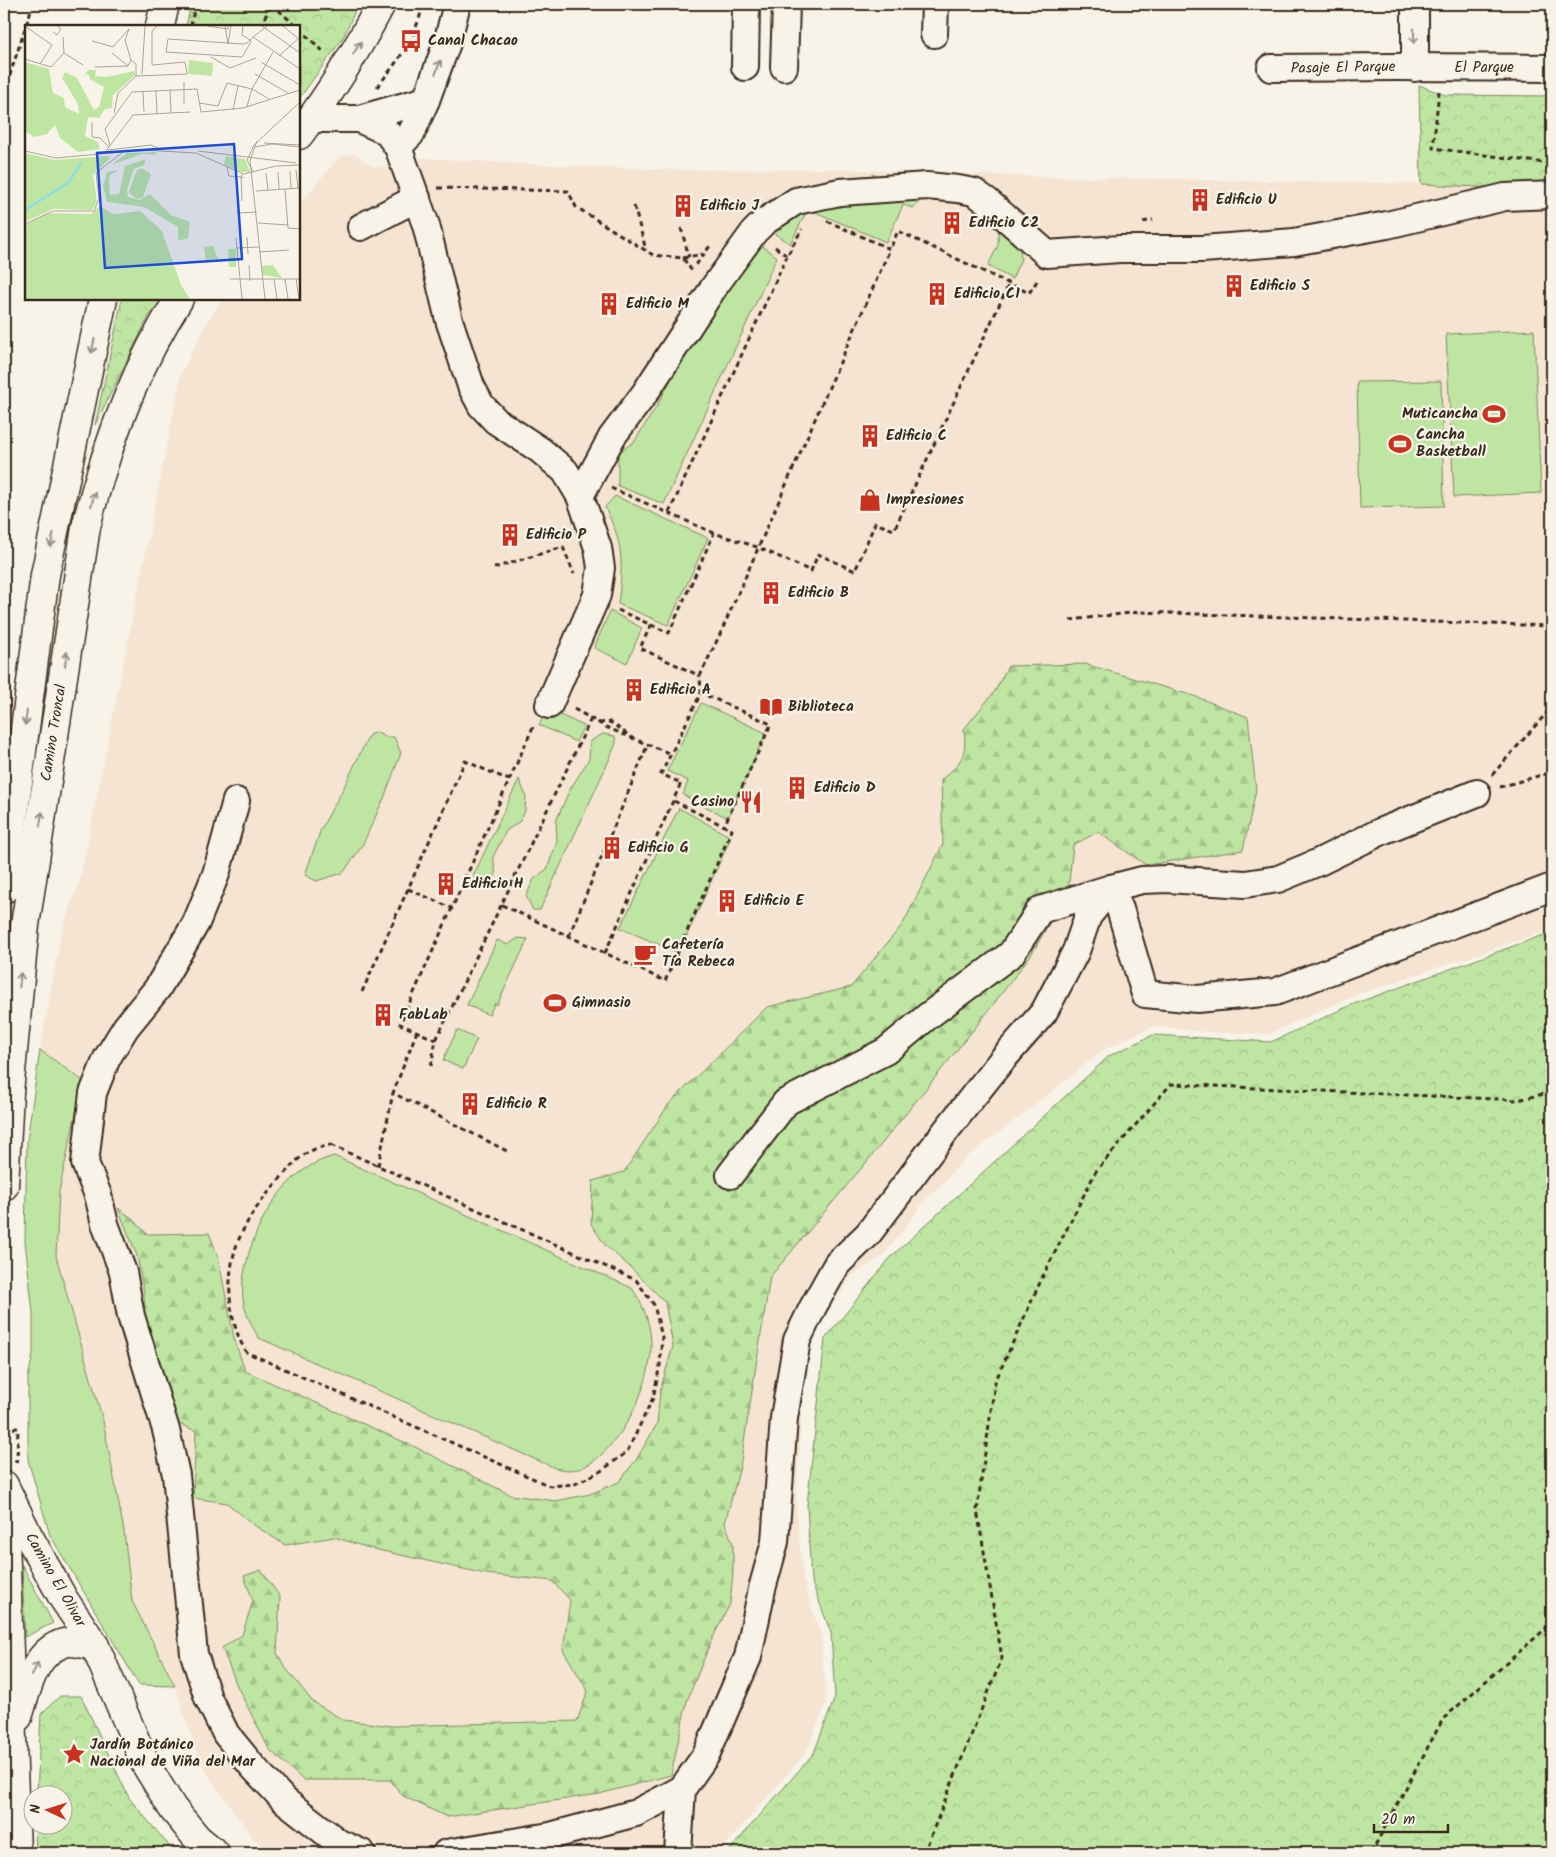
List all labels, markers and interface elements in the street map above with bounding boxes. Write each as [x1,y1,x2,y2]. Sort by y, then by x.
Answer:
inset map [25,25,300,300]
one-way arrow [1409,27,1419,43]
bus stop icon: Canal Chacao [398,28,424,54]
place label: Canal Chacao [428,29,518,53]
one-way arrow [352,42,362,56]
street label: Pasaje El Parque [1290,55,1396,81]
street label: El Parque [1454,56,1514,80]
one-way arrow [434,60,443,75]
building icon: Edificio U [1187,187,1213,213]
place label: Edificio U [1216,188,1277,212]
building icon: Edificio J [670,193,696,219]
place label: Edificio J [700,194,760,218]
building icon: Edificio C2 [939,210,965,236]
place label: Edificio C2 [969,211,1039,235]
building icon: Edificio S [1221,273,1247,299]
place label: Edificio S [1250,274,1311,298]
building icon: Edificio C1 [924,281,950,307]
place label: Edificio C1 [954,282,1020,306]
building icon: Edificio M [596,291,622,317]
place label: Edificio M [626,292,690,316]
one-way arrow [88,338,97,354]
sports icon: Muticancha [1481,401,1507,427]
place label: Muticancha [1402,402,1478,426]
building icon: Edificio C [857,423,883,449]
place label: Cancha Basketball [1416,423,1486,464]
place label: Edificio C [886,424,947,448]
sports icon: Cancha Basketball [1387,431,1413,457]
shop icon: Impresiones [857,487,883,513]
place label: Impresiones [886,488,964,512]
one-way arrow [89,491,98,507]
building icon: Edificio P [497,522,523,548]
place label: Edificio P [526,523,587,547]
one-way arrow [47,531,57,547]
building icon: Edificio B [758,580,784,606]
place label: Edificio B [788,581,849,605]
one-way arrow [61,651,71,667]
building icon: Edificio A [621,677,647,703]
place label: Edificio A [650,678,711,702]
street label: Camino Troncal [35,683,74,783]
library icon: Biblioteca [758,694,784,720]
place label: Biblioteca [788,695,854,719]
one-way arrow [21,709,31,725]
building icon: Edificio D [784,775,810,801]
place label: Edificio D [814,776,876,800]
restaurant icon: Casino [738,789,764,815]
place label: Casino [691,790,734,814]
one-way arrow [36,812,46,828]
building icon: Edificio G [599,835,625,861]
place label: Edificio G [628,836,689,860]
building icon: Edificio H [433,871,459,897]
place label: Edificio H [462,872,524,896]
building icon: Edificio E [714,888,740,914]
place label: Edificio E [744,889,805,913]
place label: Cafetería Tía Rebeca [662,933,735,974]
cafe icon: Cafetería Tía Rebeca [632,941,658,967]
one-way arrow [15,973,24,989]
sports icon: Gimnasio [542,990,568,1016]
place label: Gimnasio [572,991,631,1015]
building icon: FabLab [370,1002,396,1028]
place label: FabLab [399,1003,448,1027]
building icon: Edificio R [457,1091,483,1117]
place label: Edificio R [486,1092,547,1116]
street label: Camino El Olivar [18,1528,92,1633]
one-way arrow [31,1662,41,1677]
place label: Jardín Botánico Nacional de Viña del Mar [90,1733,256,1774]
place icon: Jardín Botánico Nacional de Viña del Mar [61,1741,87,1767]
north arrow [22,1784,72,1834]
scale bar [1374,1802,1447,1834]
text: N [25,1804,47,1814]
text: 20 m [1381,1808,1415,1832]

